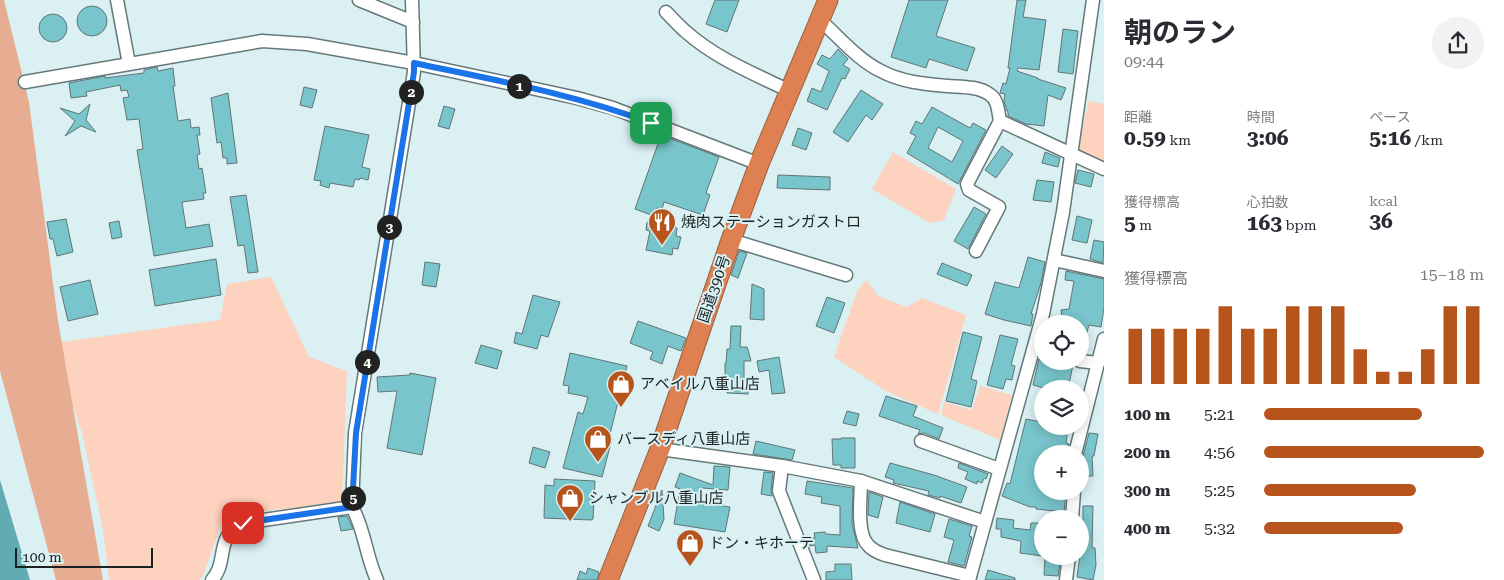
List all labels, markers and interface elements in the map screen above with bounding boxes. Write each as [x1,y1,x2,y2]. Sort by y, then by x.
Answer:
text: 朝のラン [1124,16,1236,49]
button: share [1432,17,1484,69]
text: 09:44 [1124,52,1164,71]
pin: 1 [506,74,532,98]
text: 1 [516,78,523,94]
pin: 2 [398,80,424,104]
text: 2 [408,84,415,100]
pin [630,102,672,144]
icon: arrive [637,109,665,137]
text: 距離 [1124,109,1152,125]
text: 時間 [1247,109,1275,125]
text: ペース [1369,109,1411,125]
text: 0.59 [1124,126,1166,150]
text: 3:06 [1247,126,1289,150]
text: 5:16 [1369,126,1411,150]
text: km [1166,132,1191,148]
text: /km [1411,132,1443,148]
text: kcal [1369,193,1398,209]
text: 獲得標高 [1124,194,1180,210]
text: 心拍数 [1247,194,1289,210]
restaurant icon: 焼肉ステーションガストロ [647,207,677,246]
text: 36 [1369,209,1393,233]
text: 5 [1124,211,1136,235]
text: 163 [1247,211,1282,235]
place label: 焼肉ステーションガストロ [681,213,861,231]
pin: 3 [376,214,402,240]
text: m [1136,217,1152,233]
text: bpm [1282,217,1316,233]
text: 3 [386,219,393,235]
street label: 国道390号 [694,253,734,325]
text: 15–18 m [1420,265,1484,284]
text: 獲得標高 [1124,269,1188,288]
map controls [1034,315,1089,565]
button: locate [1034,315,1089,370]
pin: 4 [354,350,380,374]
text: 4 [364,354,371,370]
shop icon: アベイル八重山店 [606,369,636,408]
place label: アベイル八重山店 [640,375,760,393]
button: layers [1034,380,1089,435]
text: 100 m [1124,405,1170,424]
text: 5:21 [1204,405,1235,424]
shop icon: バースディ八重山店 [583,424,613,463]
place label: バースディ八重山店 [617,430,750,448]
text: 200 m [1124,443,1170,462]
text: 4:56 [1204,443,1235,462]
button: + [1034,445,1089,500]
text: 300 m [1124,481,1170,500]
text: 5:25 [1204,481,1235,500]
shop icon: シャンブル八重山店 [555,483,585,522]
pin: 5 [340,486,366,510]
place label: シャンブル八重山店 [589,489,724,507]
text: 5 [350,490,357,506]
pin [222,502,264,544]
icon: check [229,509,257,537]
button: − [1034,510,1089,565]
text: 400 m [1124,519,1170,538]
text: 5:32 [1204,519,1235,538]
shop icon: ドン・キホーテ [675,528,705,567]
place label: ドン・キホーテ [709,534,814,552]
scale bar [15,545,152,568]
text: 100 m [22,549,62,565]

